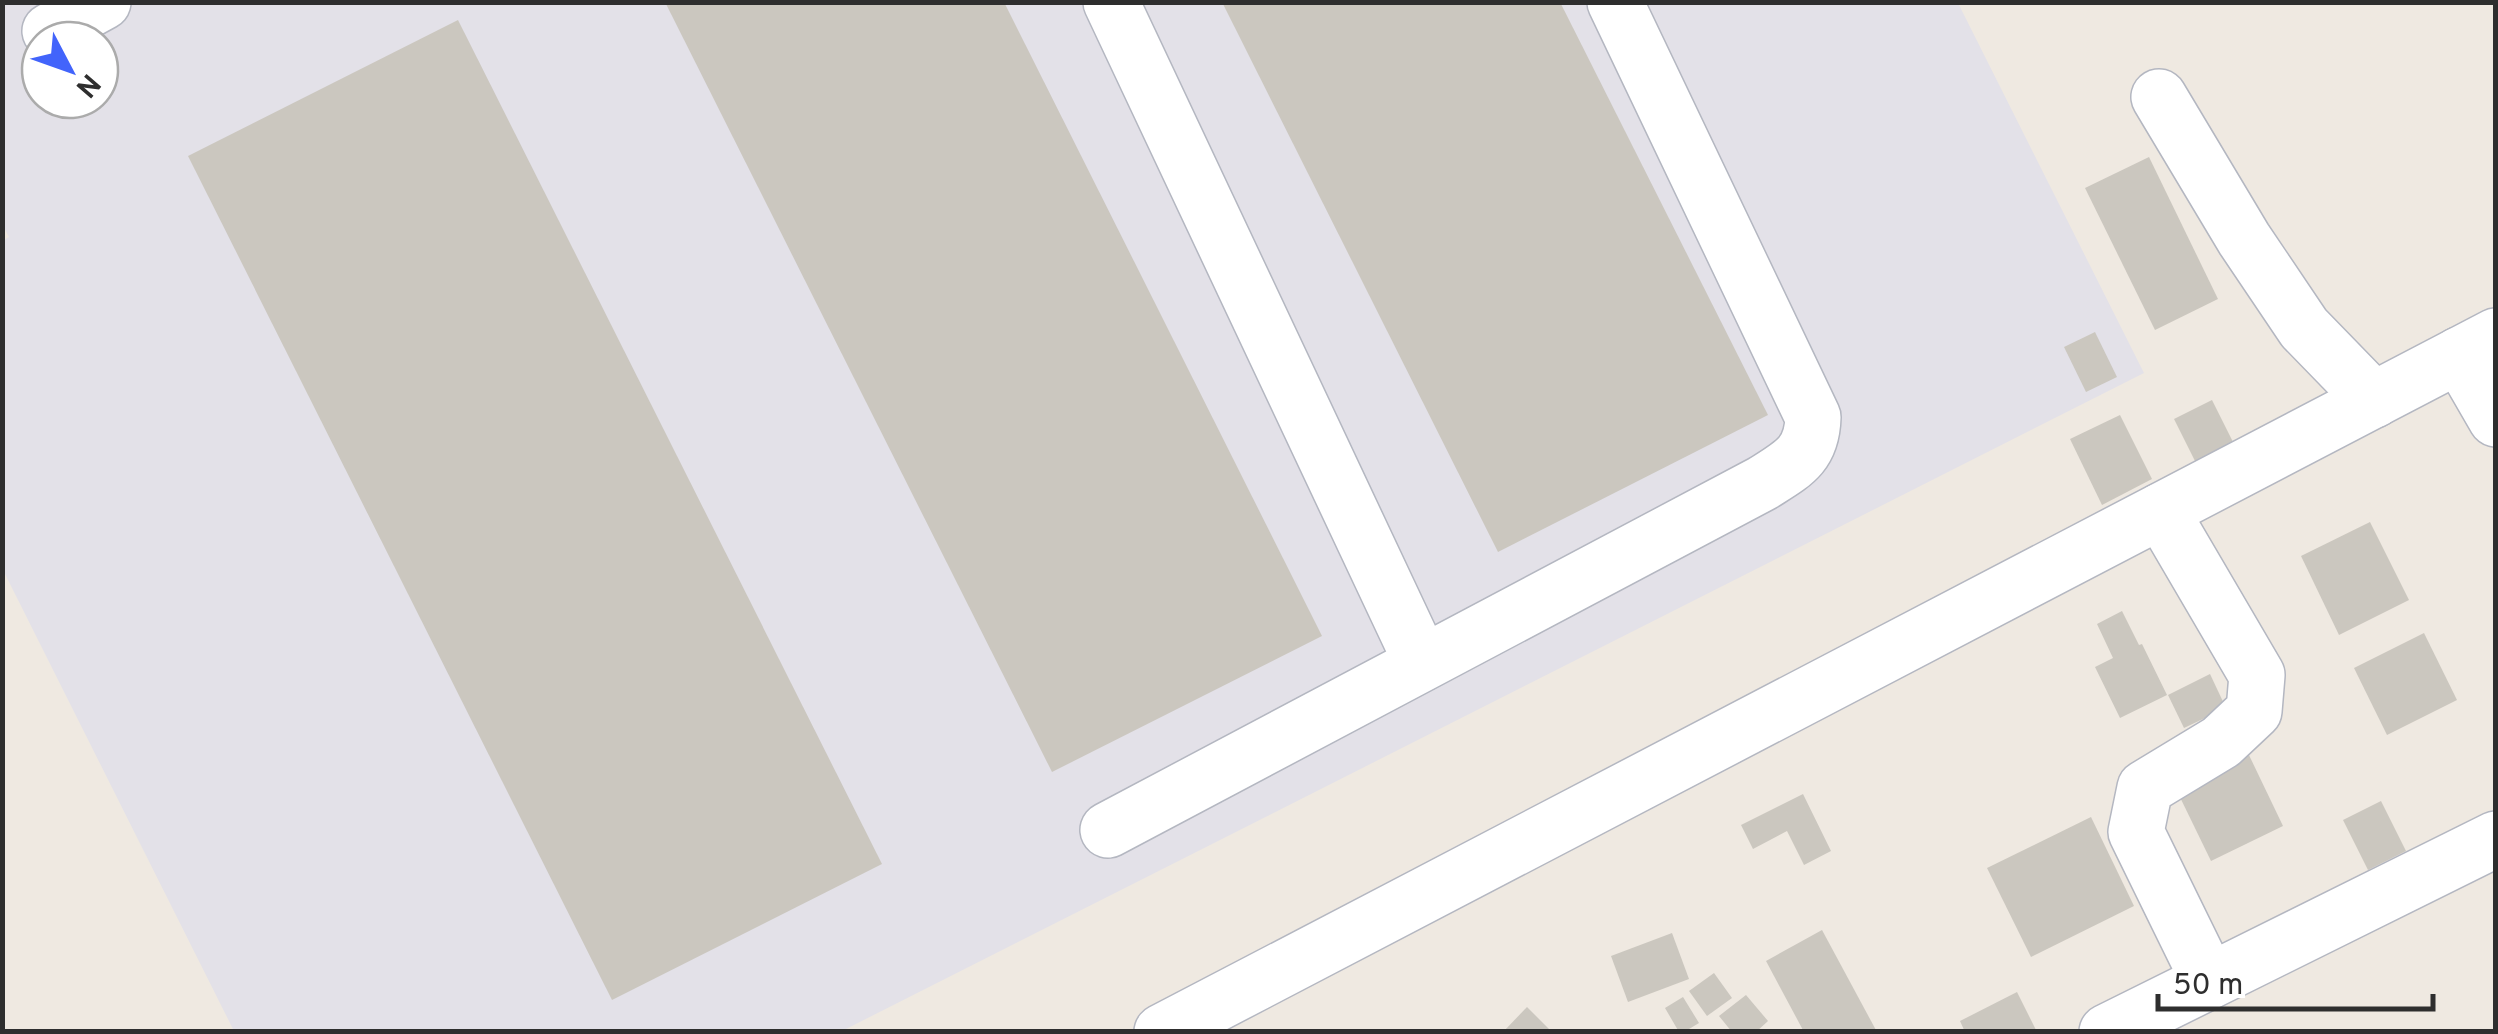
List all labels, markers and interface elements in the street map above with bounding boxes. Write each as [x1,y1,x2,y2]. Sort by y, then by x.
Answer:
north arrow [20,20,120,120]
text: N [66,65,107,104]
scale bar [2158,949,2433,1011]
text: 50 m [2173,968,2243,1005]

